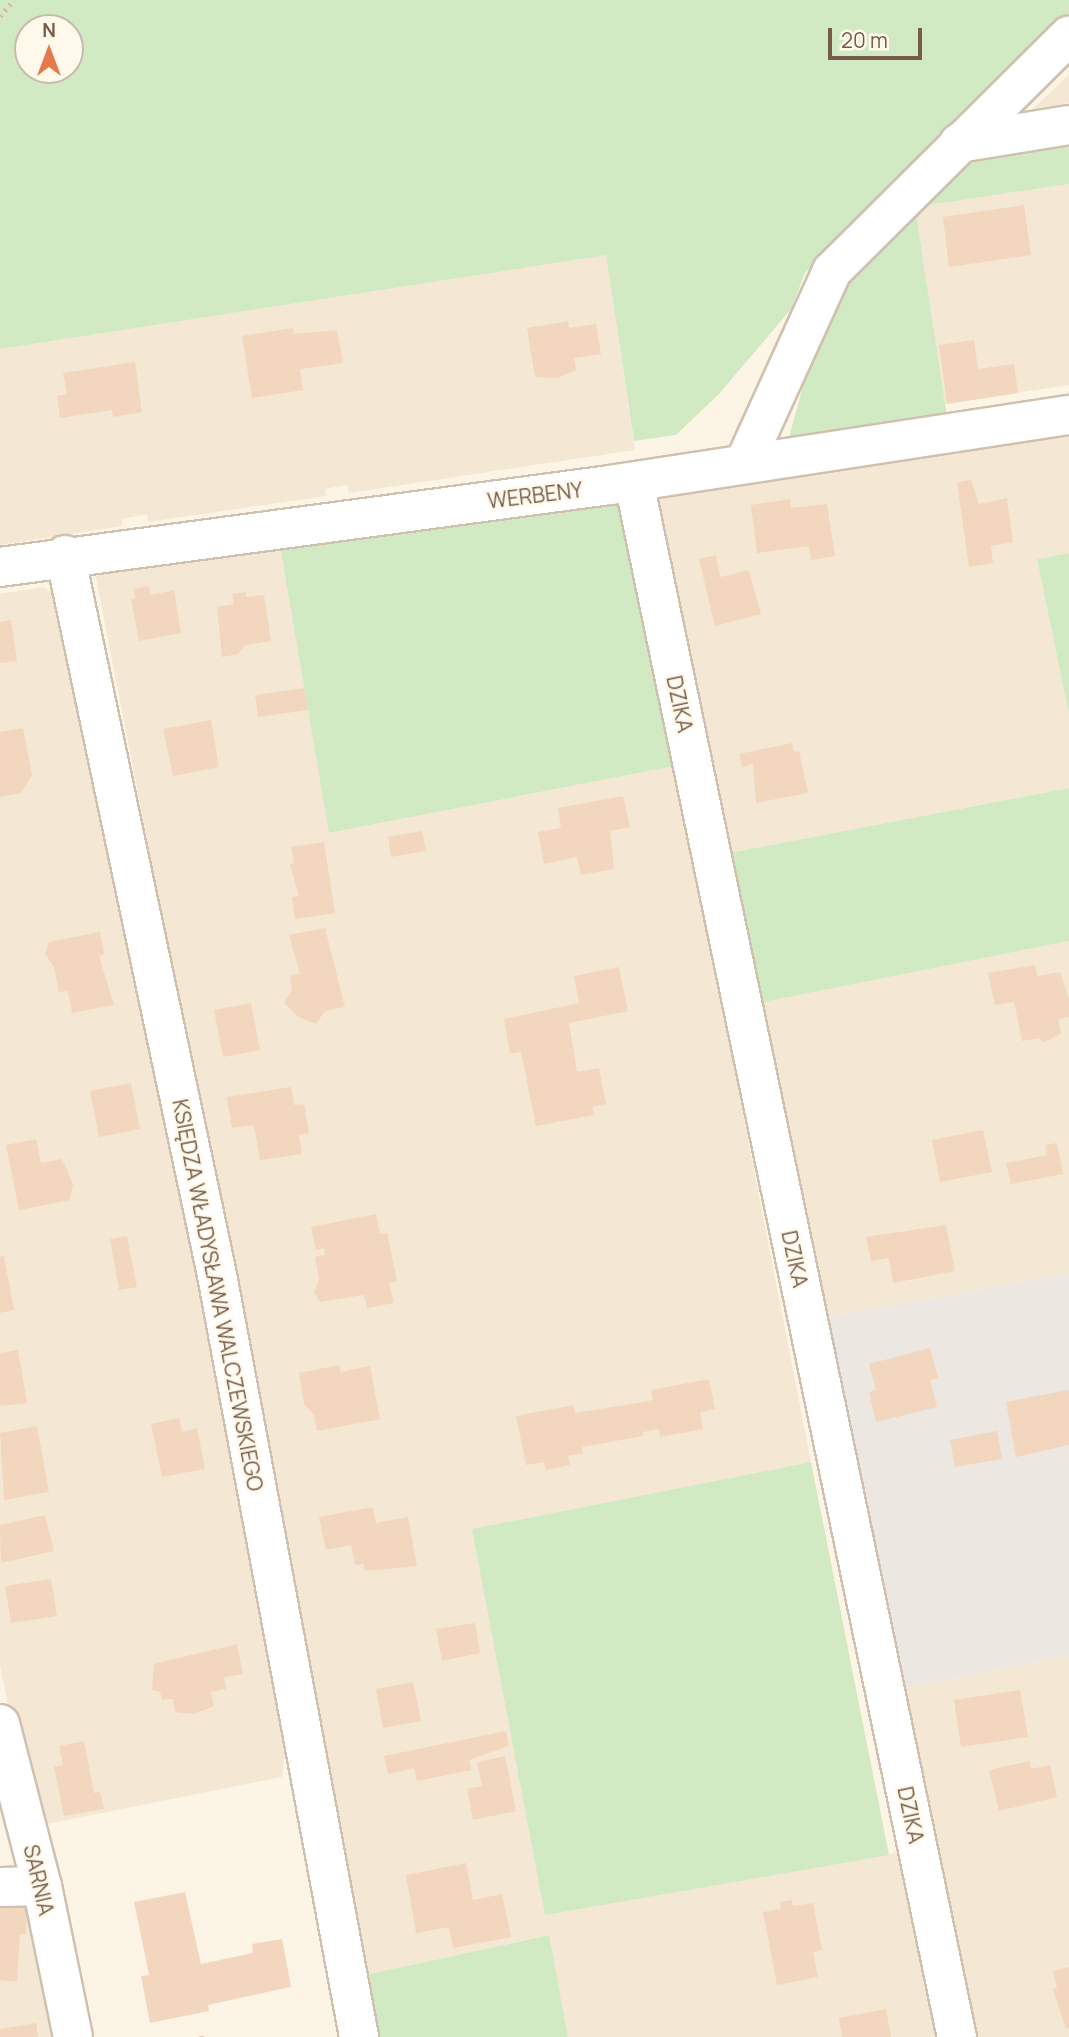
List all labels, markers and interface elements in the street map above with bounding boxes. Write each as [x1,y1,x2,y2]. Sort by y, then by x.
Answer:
north arrow [14,14,84,84]
scale bar [831,14,926,58]
text: N [42,17,56,43]
text: 20 m [841,26,888,54]
street label: WERBENY [486,477,584,513]
street label: DZIKA [662,673,698,735]
street label: KSIĘDZA WŁADYSŁAWA WALCZEWSKIEGO [168,1097,268,1493]
street label: DZIKA [777,1228,813,1290]
street label: DZIKA [893,1784,929,1846]
street label: SARNIA [19,1842,59,1918]

